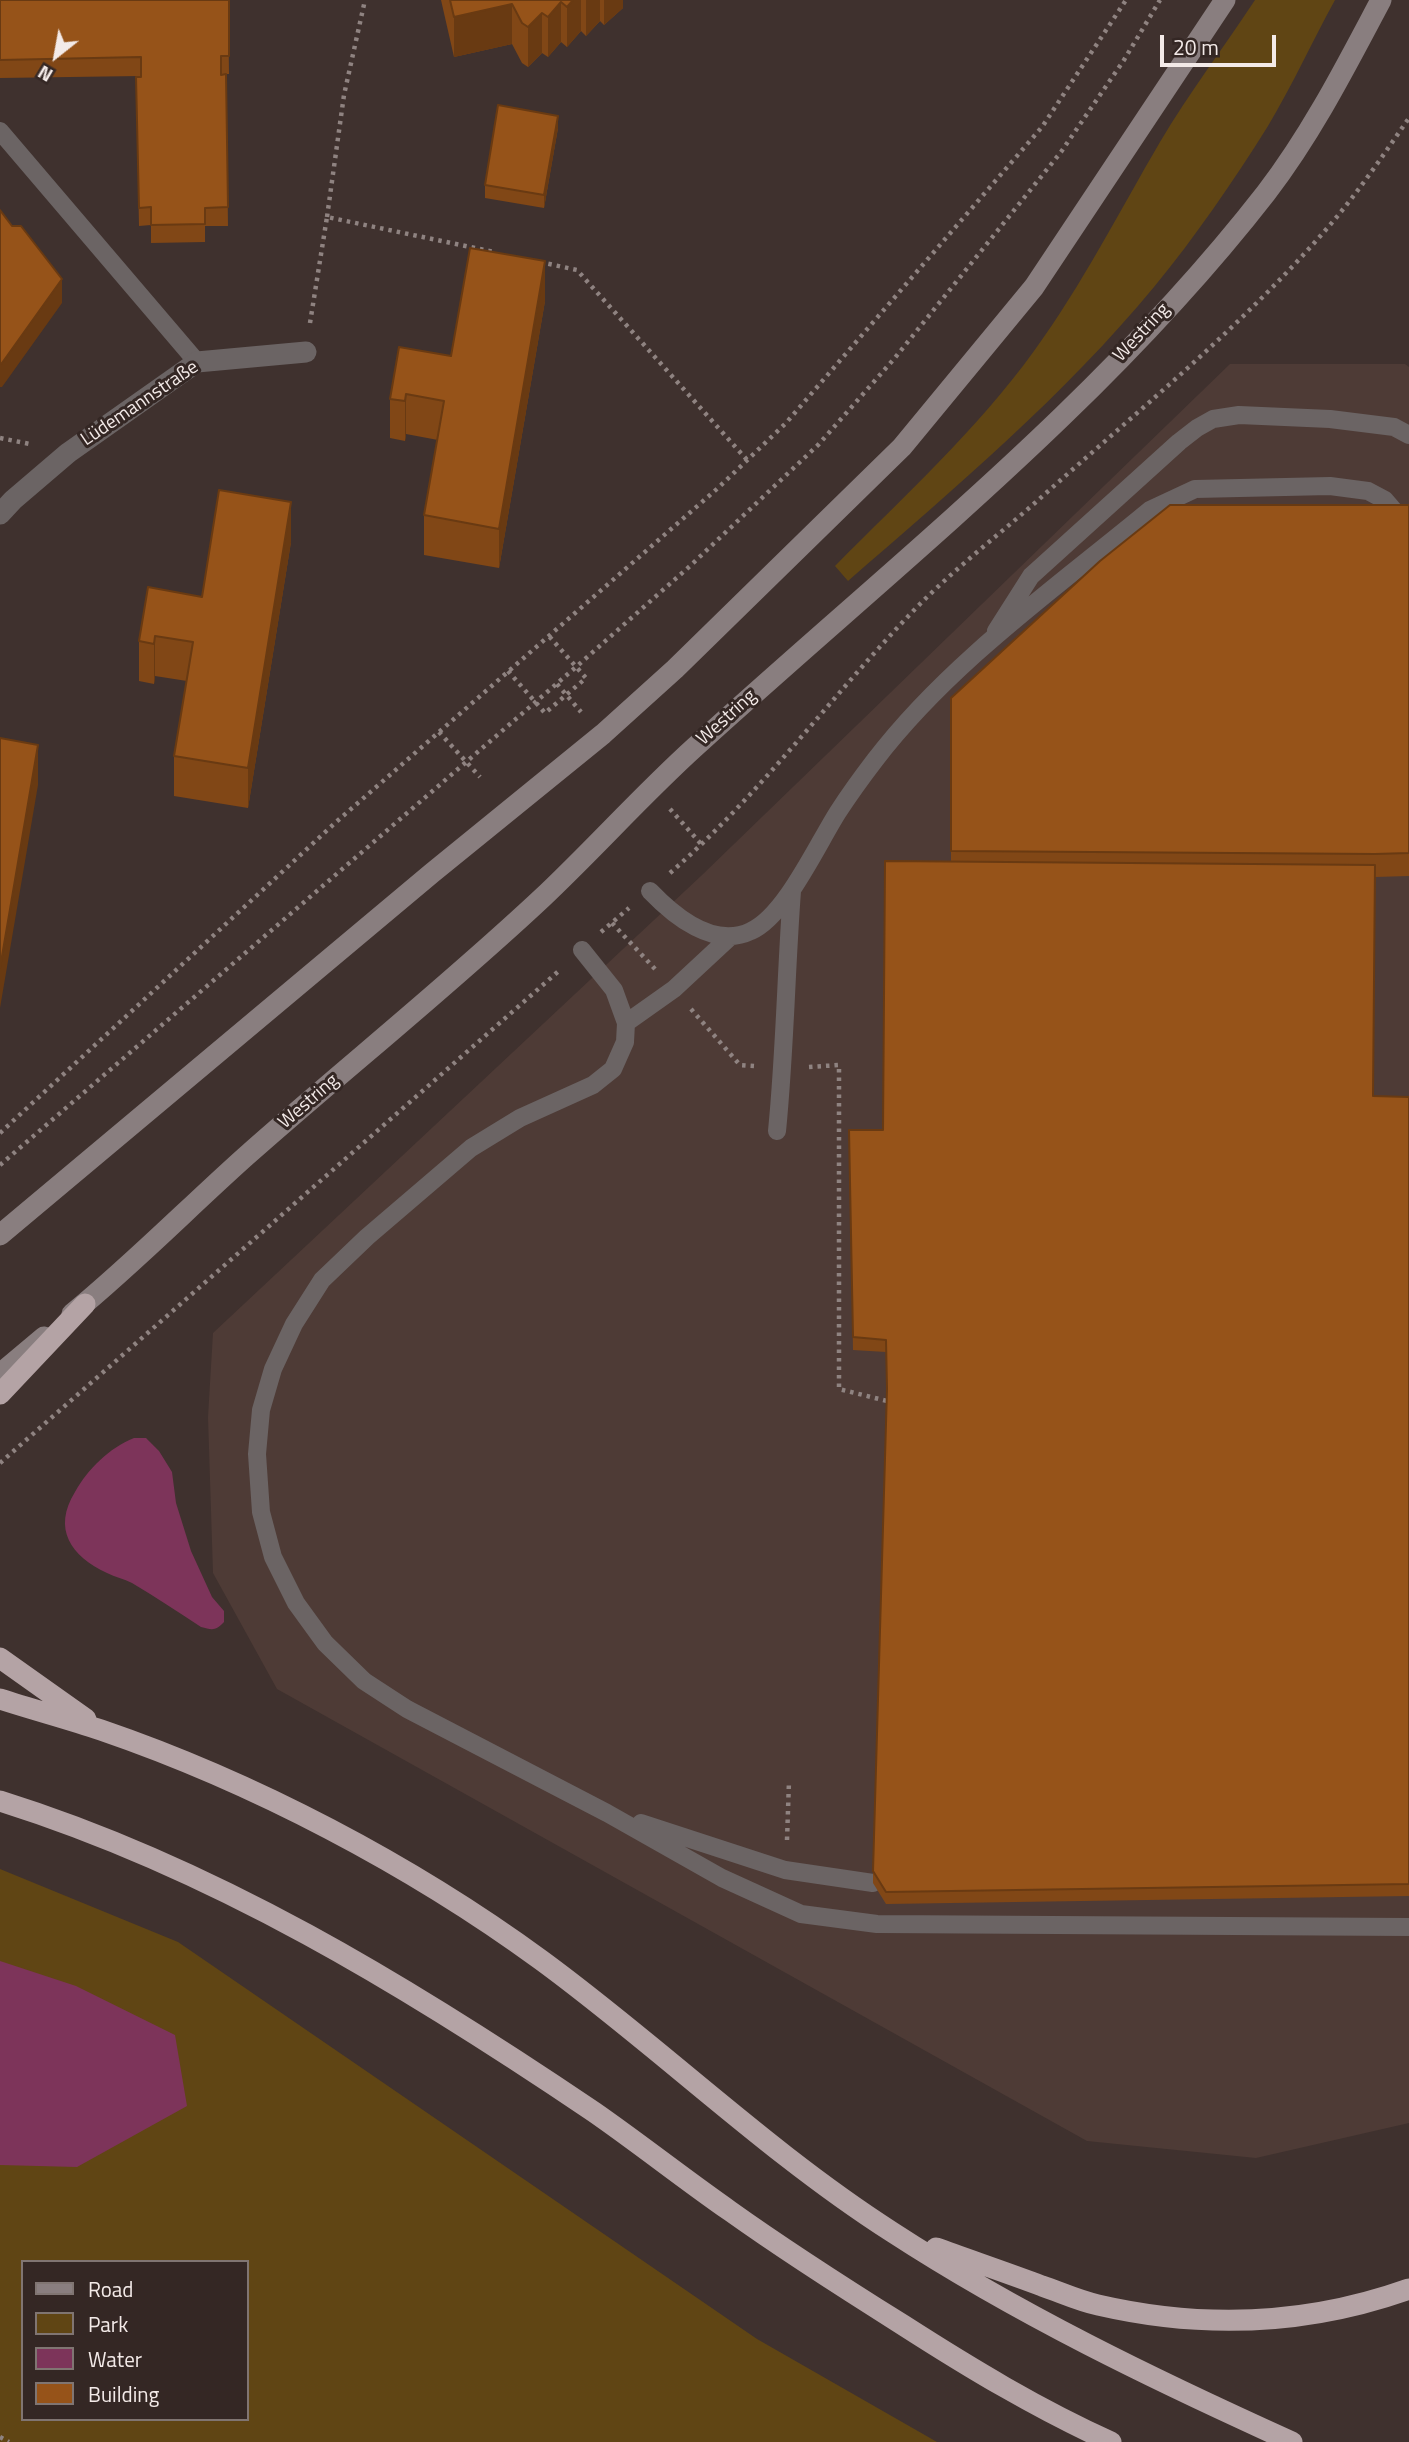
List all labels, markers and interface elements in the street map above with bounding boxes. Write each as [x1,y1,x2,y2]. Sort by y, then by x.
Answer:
north arrow [21,21,91,91]
scale bar [1164,21,1280,65]
text: 20 m [1173,31,1219,63]
text: N [32,59,58,90]
street label: Westring [1109,299,1175,367]
street label: Lüdemannstraße [77,356,203,452]
street label: Westring [693,685,761,751]
street label: Westring [274,1070,344,1134]
legend [21,2260,248,2421]
text: Road [88,2273,133,2305]
text: Park [88,2308,128,2340]
text: Water [88,2343,142,2375]
text: Building [88,2378,159,2410]

